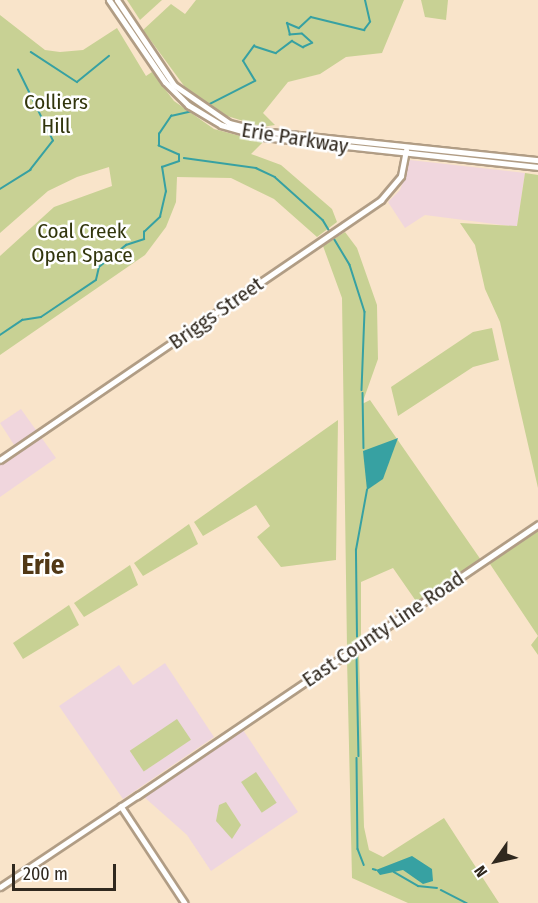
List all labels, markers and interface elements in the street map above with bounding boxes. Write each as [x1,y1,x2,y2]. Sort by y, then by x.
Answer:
park label: Colliers Hill [24,89,88,139]
street label: Erie Parkway [240,117,350,159]
park label: Coal Creek Open Space [31,218,133,268]
street label: Briggs Street [164,271,268,355]
district label: Erie [21,550,65,582]
street label: East County Line Road [297,566,469,692]
north arrow [466,831,526,891]
scale bar [15,852,118,890]
text: N [470,862,491,881]
text: 200 m [23,863,68,885]

